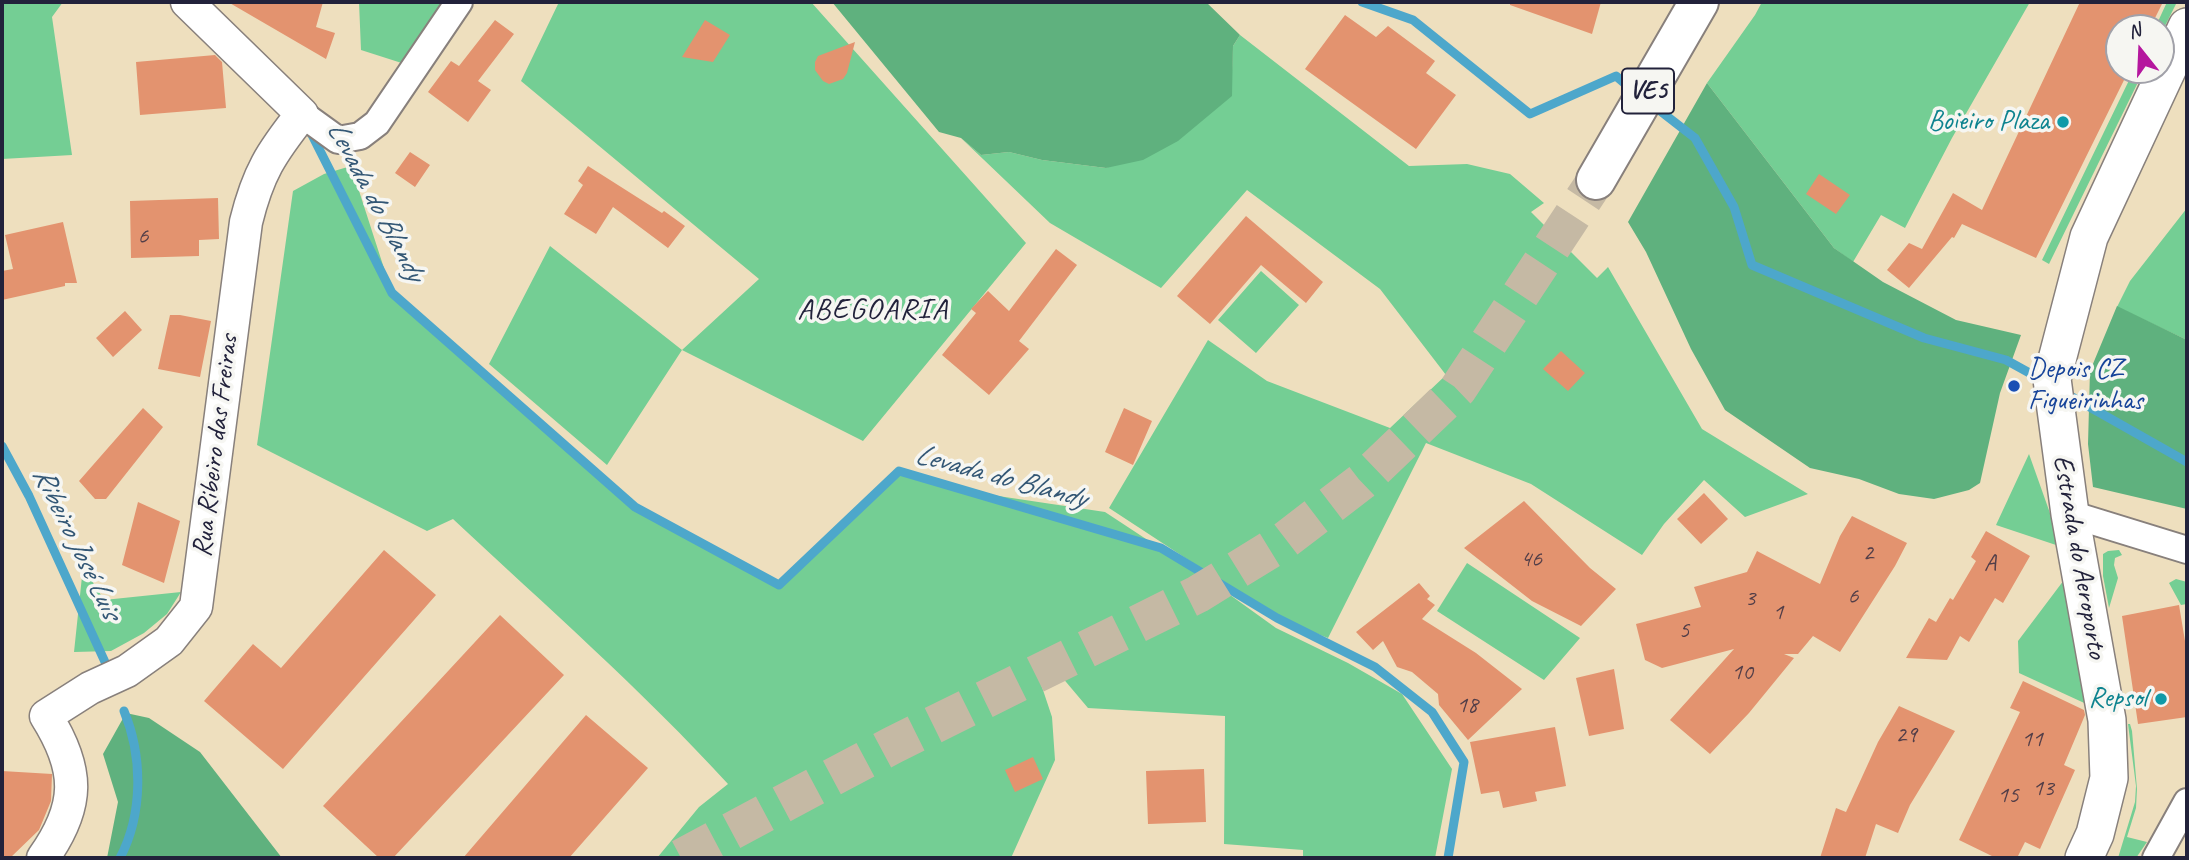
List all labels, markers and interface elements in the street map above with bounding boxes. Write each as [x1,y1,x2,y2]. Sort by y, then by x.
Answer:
north arrow [2105,14,2175,84]
text: N [2125,18,2143,44]
road number: VE5 [1622,68,1674,114]
place label: Boieiro Plaza [1928,105,2049,139]
marker: Boieiro Plaza [2055,114,2071,130]
water label: Levada do Blandy [318,115,432,287]
house number: 6 [138,223,148,251]
district label: ABEGOARIA [799,292,947,328]
street label: Rua Ribeiro das Freiras [186,333,246,559]
place label: Depois CZ Figueirinhas [2028,353,2143,419]
marker: Depois CZ Figueirinhas [2006,378,2022,394]
water label: Levada do Blandy [911,437,1089,517]
street label: Estrada do Aeroporto [2045,453,2113,661]
water label: Ribeiro José Luis [24,461,128,625]
house number: 2 [1863,540,1873,568]
house number: 46 [1520,546,1542,574]
house number: A [1984,550,1996,578]
house number: 6 [1848,583,1858,611]
house number: 3 [1745,585,1755,613]
house number: 1 [1773,599,1783,627]
house number: 5 [1679,617,1689,645]
house number: 10 [1731,659,1753,687]
place label: Repsol [2088,682,2147,716]
marker: Repsol [2153,691,2169,707]
house number: 18 [1456,692,1478,720]
house number: 29 [1895,722,1917,750]
house number: 11 [2021,726,2043,754]
house number: 13 [2032,775,2054,803]
house number: 15 [1997,782,2019,810]

